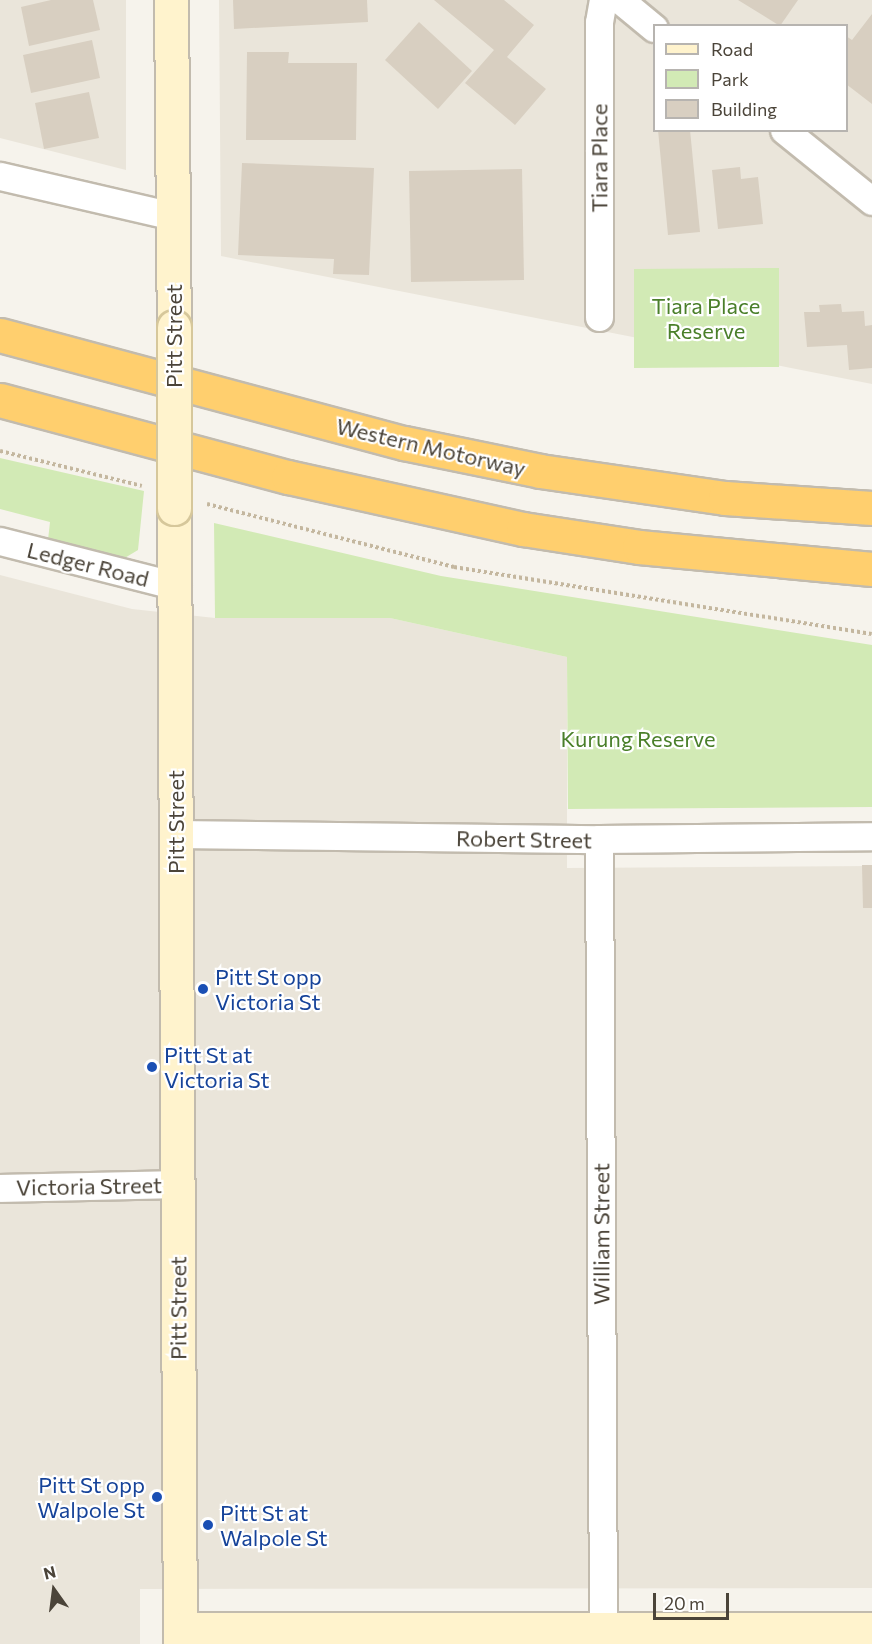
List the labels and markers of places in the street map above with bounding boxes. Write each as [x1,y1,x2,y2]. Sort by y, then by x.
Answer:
place label: Pitt St opp Victoria St [215,963,322,1014]
marker: Pitt St opp Victoria St [196,982,210,996]
place label: Pitt St at Victoria St [164,1041,270,1092]
marker: Pitt St at Victoria St [145,1060,159,1074]
place label: Pitt St opp Walpole St [37,1471,145,1522]
marker: Pitt St opp Walpole St [150,1490,164,1504]
place label: Pitt St at Walpole St [220,1499,328,1550]
marker: Pitt St at Walpole St [201,1518,215,1532]

